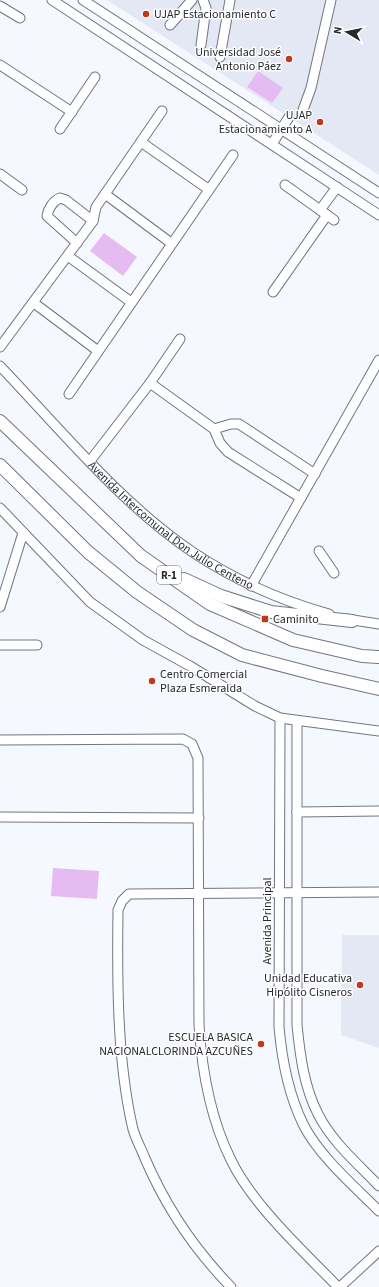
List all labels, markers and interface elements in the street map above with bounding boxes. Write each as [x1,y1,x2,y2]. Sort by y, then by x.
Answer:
place label: UJAP Estacionamiento C [154,6,276,23]
marker: UJAP Estacionamiento C [141,9,151,19]
north arrow [327,12,367,52]
text: N [330,25,346,35]
place label: Universidad José Antonio Páez [195,44,281,75]
marker: Universidad José Antonio Páez [284,54,294,64]
place label: UJAP Estacionamiento A [219,107,312,138]
marker: UJAP Estacionamiento A [315,117,325,127]
street label: Avenida Intercomunal Don Julio Centeno [84,457,257,594]
road number: R-1 [157,566,181,584]
place label: Caminito [273,611,319,628]
marker: Caminito [260,614,270,624]
place label: Centro Comercial Plaza Esmeralda [160,666,247,697]
marker: Centro Comercial Plaza Esmeralda [147,676,157,686]
street label: Avenida Principal [259,877,276,965]
place label: Unidad Educativa Hipólito Cisneros [264,970,352,1001]
marker: Unidad Educativa Hipólito Cisneros [355,980,365,990]
place label: ESCUELA BASICA NACIONALCLORINDA AZCUÑES [99,1029,253,1060]
marker: ESCUELA BASICA NACIONALCLORINDA AZCUÑES [256,1039,266,1049]

